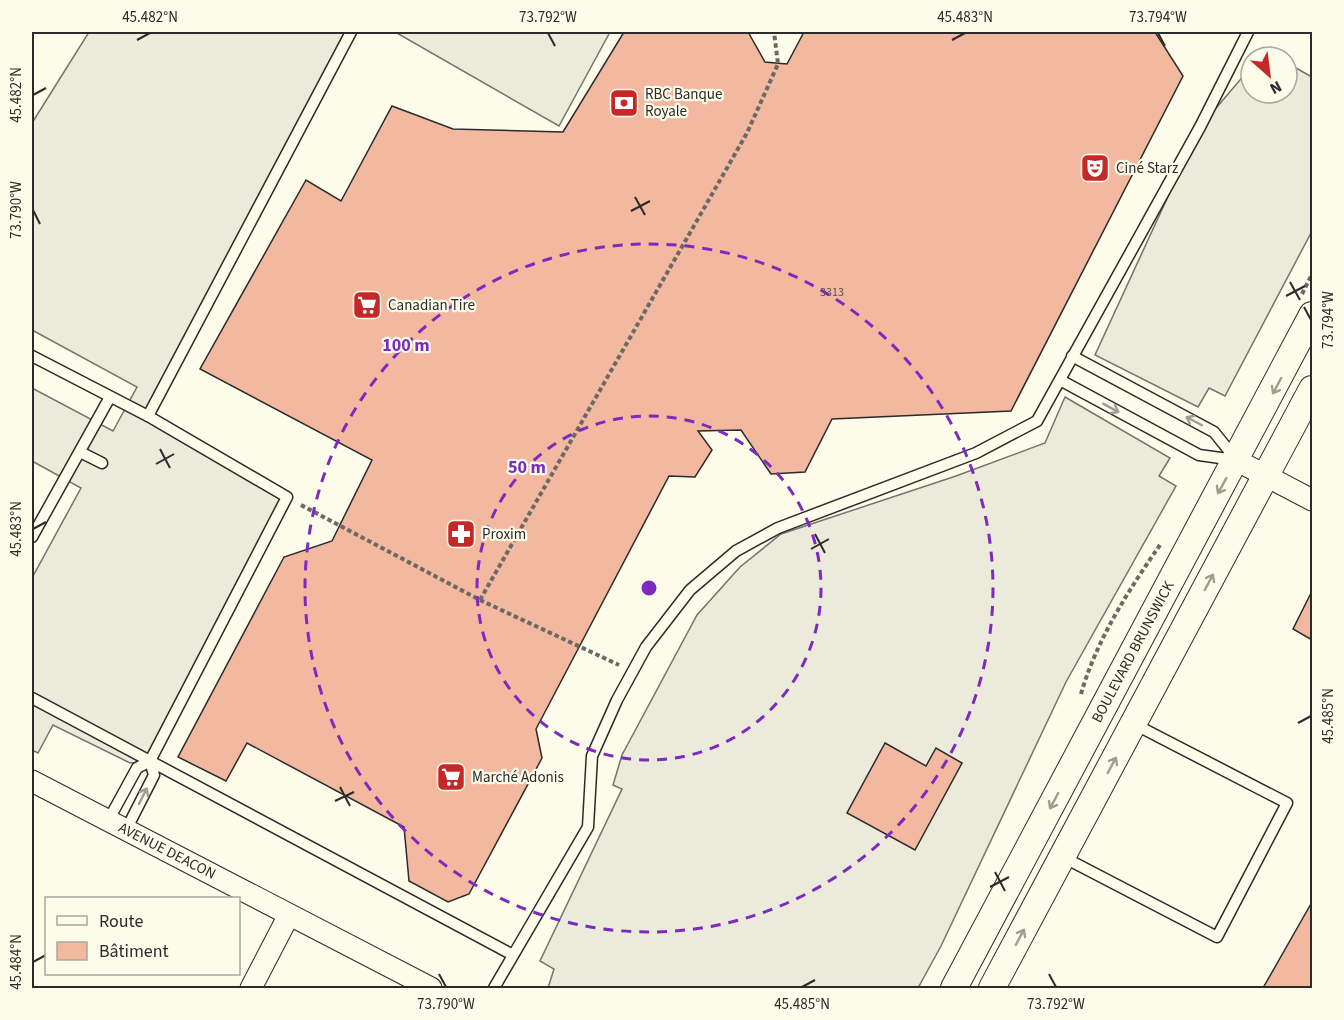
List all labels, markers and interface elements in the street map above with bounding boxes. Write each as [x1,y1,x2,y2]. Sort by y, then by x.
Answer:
text: 45.482°N [122,7,178,28]
text: 73.792°W [519,7,577,28]
text: 45.483°N [937,7,993,28]
text: 73.794°W [1129,7,1187,28]
north arrow [1239,45,1299,105]
text: 45.482°N [6,67,27,123]
text: N [1266,75,1285,100]
place label: RBC Banque Royale [645,84,722,122]
bank icon: RBC Banque Royale [608,87,640,119]
theatre icon: Ciné Starz [1079,152,1111,184]
place label: Ciné Starz [1116,158,1178,179]
text: 73.790°W [6,181,27,239]
house number: 3313 [820,284,844,301]
supermarket icon: Canadian Tire [351,289,383,321]
text: 73.794°W [1318,291,1339,349]
place label: Canadian Tire [388,295,475,316]
text: 100 m [382,333,430,358]
one-way arrow [1270,377,1282,395]
one-way arrow [1102,403,1120,414]
one-way arrow [1186,415,1204,426]
text: 50 m [508,455,546,480]
one-way arrow [1215,477,1227,494]
text: 45.483°N [6,501,27,557]
pharmacy icon: Proxim [445,518,477,550]
place label: Proxim [482,524,526,545]
one-way arrow [1203,574,1215,592]
street label: BOULEVARD BRUNSWICK [1087,577,1179,727]
centre of rings [639,578,659,598]
text: 45.485°N [1318,688,1339,744]
one-way arrow [1106,756,1118,774]
supermarket icon: Marché Adonis [435,761,467,793]
place label: Marché Adonis [472,767,564,788]
one-way arrow [137,788,149,805]
one-way arrow [1048,791,1059,809]
street label: AVENUE DEACON [115,817,219,885]
legend [45,897,240,975]
text: Route [99,909,143,934]
one-way arrow [1014,929,1026,946]
text: 45.484°N [6,934,27,990]
text: Bâtiment [99,939,169,964]
text: 73.790°W [417,994,475,1015]
text: 45.485°N [774,994,830,1015]
text: 73.792°W [1027,994,1085,1015]

